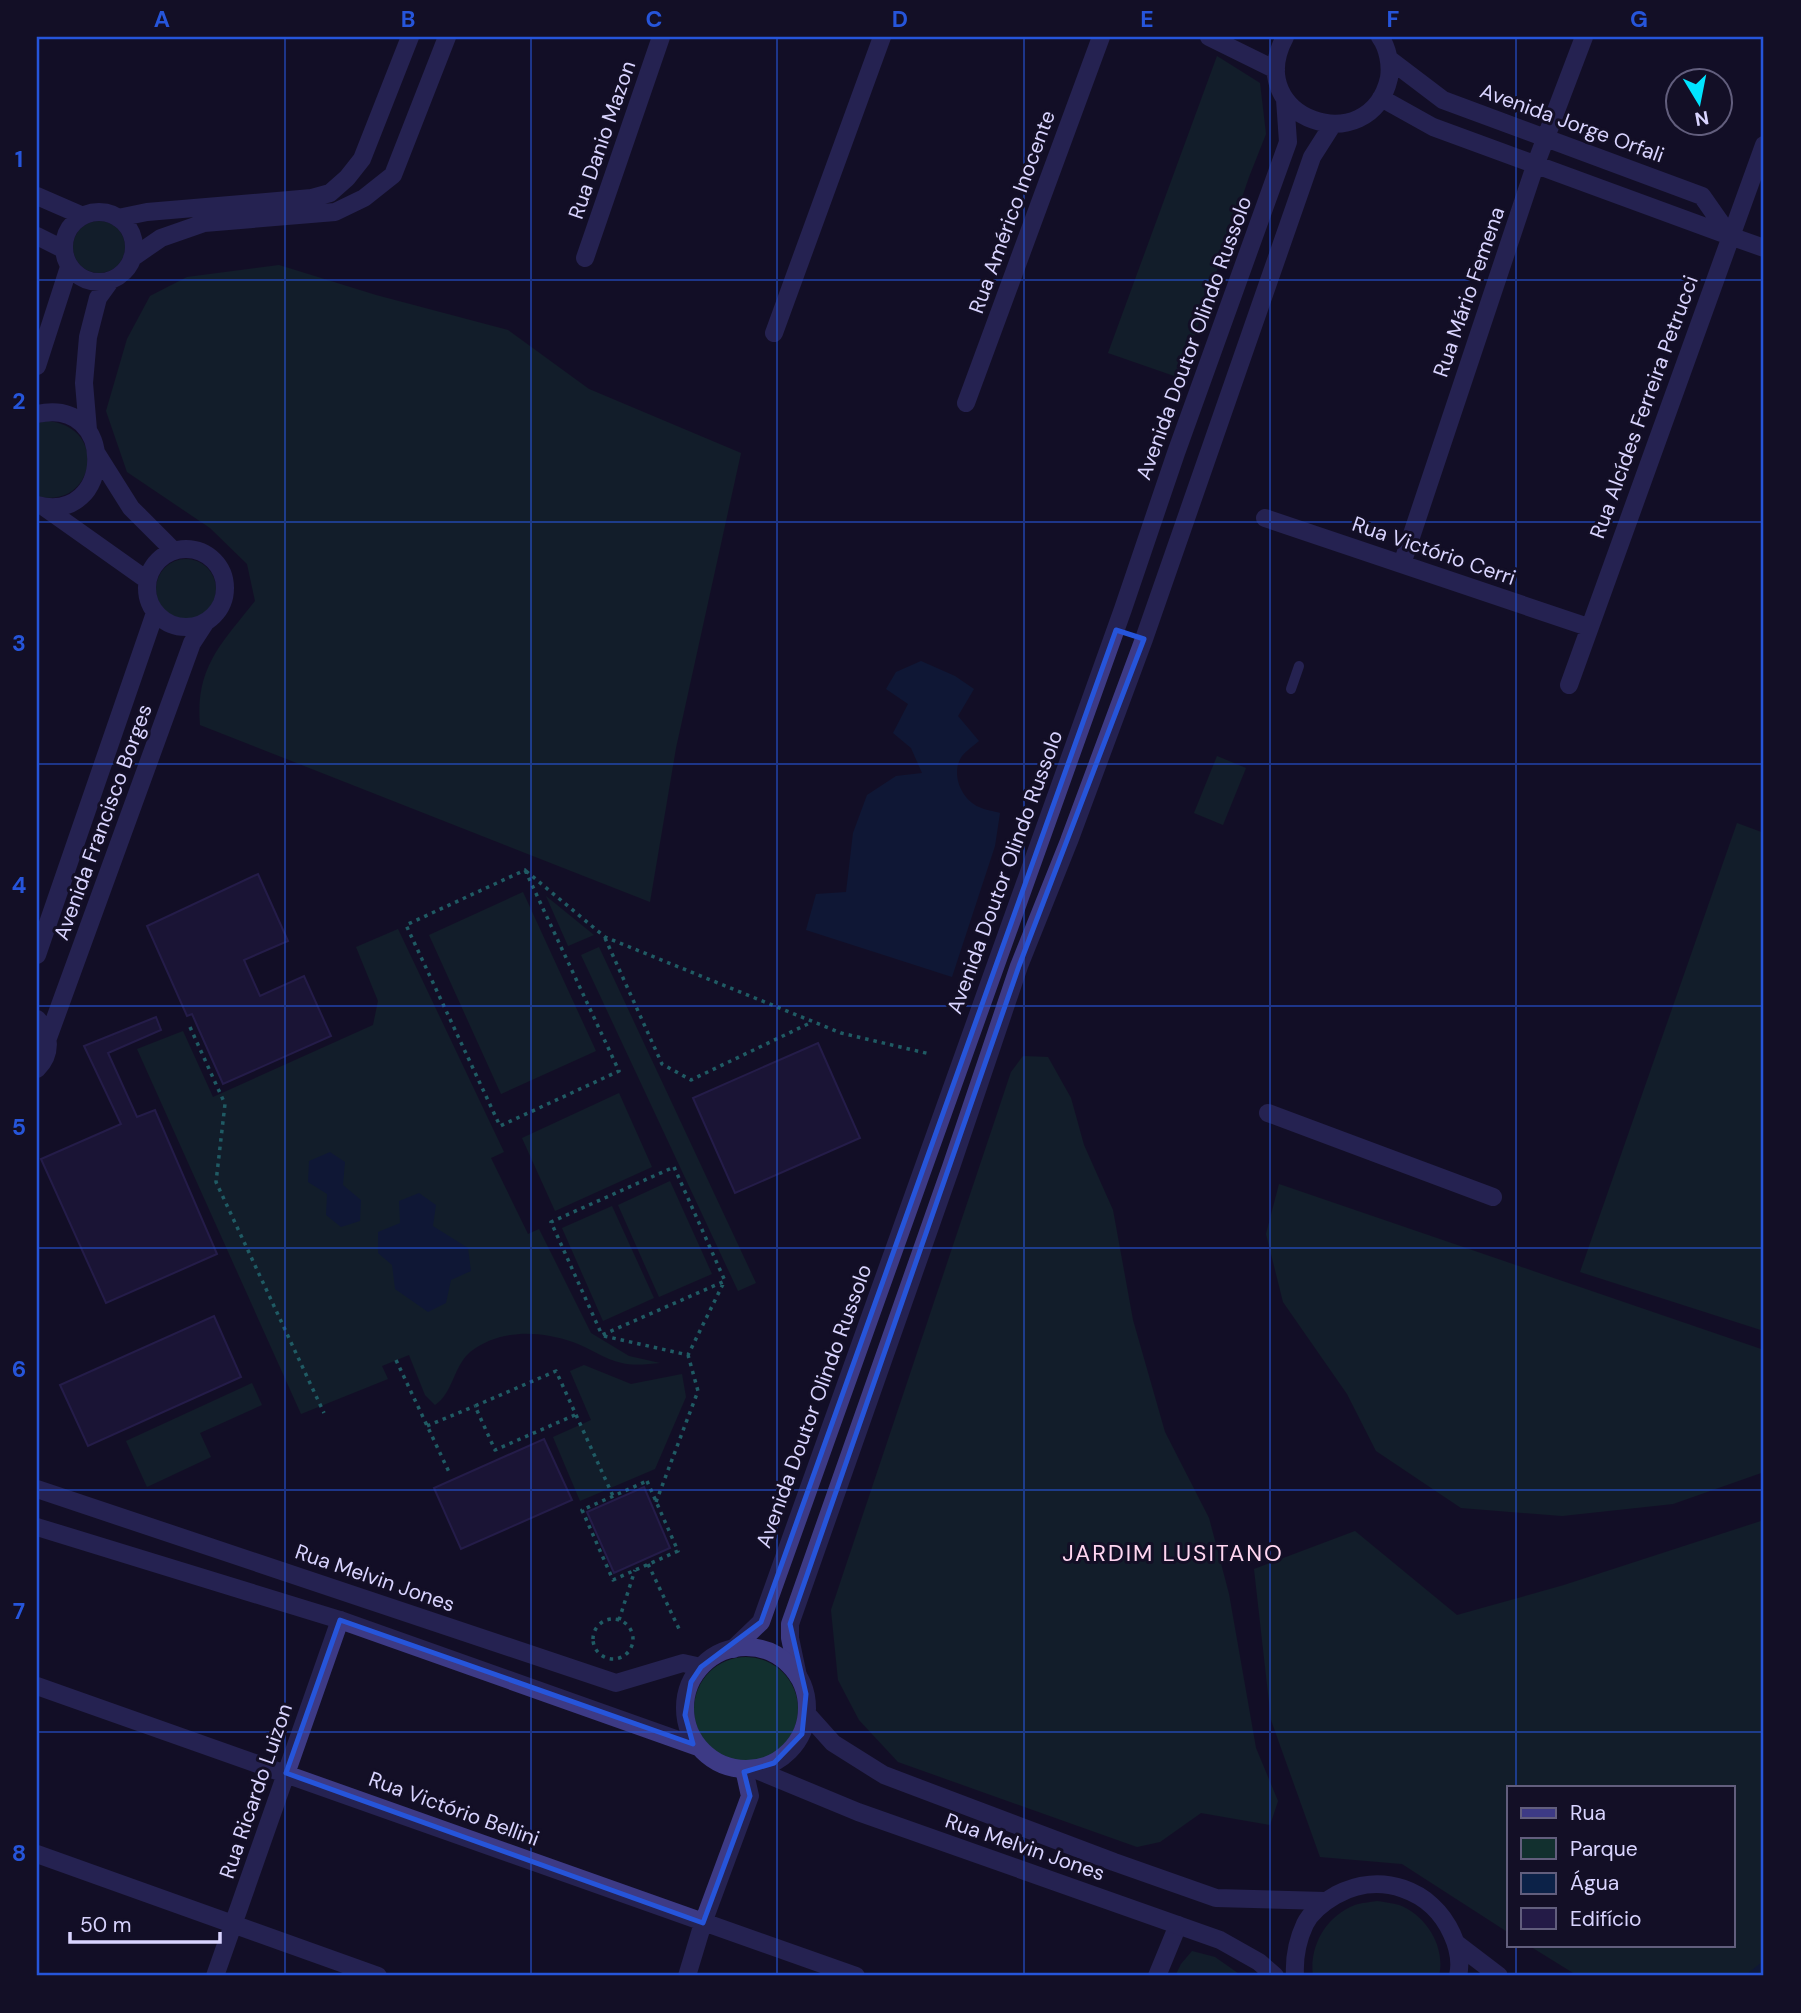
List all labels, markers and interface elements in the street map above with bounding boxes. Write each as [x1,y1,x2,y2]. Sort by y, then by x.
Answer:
text: A [154,4,170,34]
text: B [401,4,415,34]
text: C [646,4,662,34]
text: D [892,4,908,34]
text: E [1140,4,1154,34]
text: F [1387,4,1400,34]
text: G [1630,4,1648,34]
street label: Rua Danio Mazon [562,57,642,223]
north arrow [1664,66,1734,136]
street label: Avenida Jorge Orfali [1476,77,1668,169]
text: N [1693,105,1711,132]
street label: Rua Américo Inocente [962,106,1062,317]
text: 1 [15,144,23,174]
street label: Avenida Doutor Olindo Russolo [1130,192,1258,484]
street label: Rua Mário Femena [1427,203,1511,381]
street label: Rua Alcídes Ferreira Petrucci [1583,272,1705,542]
text: 2 [12,386,26,416]
street label: Rua Victório Cerri [1349,510,1519,592]
text: 3 [12,628,26,658]
street label: Avenida Francisco Borges [47,700,159,944]
street label: Avenida Doutor Olindo Russolo [941,726,1069,1018]
text: 4 [12,870,27,900]
text: 5 [12,1112,26,1142]
street label: Avenida Doutor Olindo Russolo [750,1260,878,1552]
text: 6 [12,1354,26,1384]
street label: Rua Melvin Jones [291,1538,459,1618]
district label: JARDIM LUSITANO [1062,1538,1284,1568]
text: 7 [13,1596,25,1626]
street label: Rua Ricardo Luizon [213,1700,299,1882]
street label: Rua Victório Bellini [365,1765,543,1853]
legend [1507,1786,1734,1946]
text: Rua [1570,1799,1606,1827]
street label: Rua Melvin Jones [941,1807,1109,1887]
text: Parque [1570,1835,1638,1863]
text: 8 [12,1838,26,1868]
text: Água [1570,1869,1619,1897]
scale bar [70,1901,220,1945]
text: Edifício [1570,1905,1641,1933]
text: 50 m [80,1911,131,1939]

